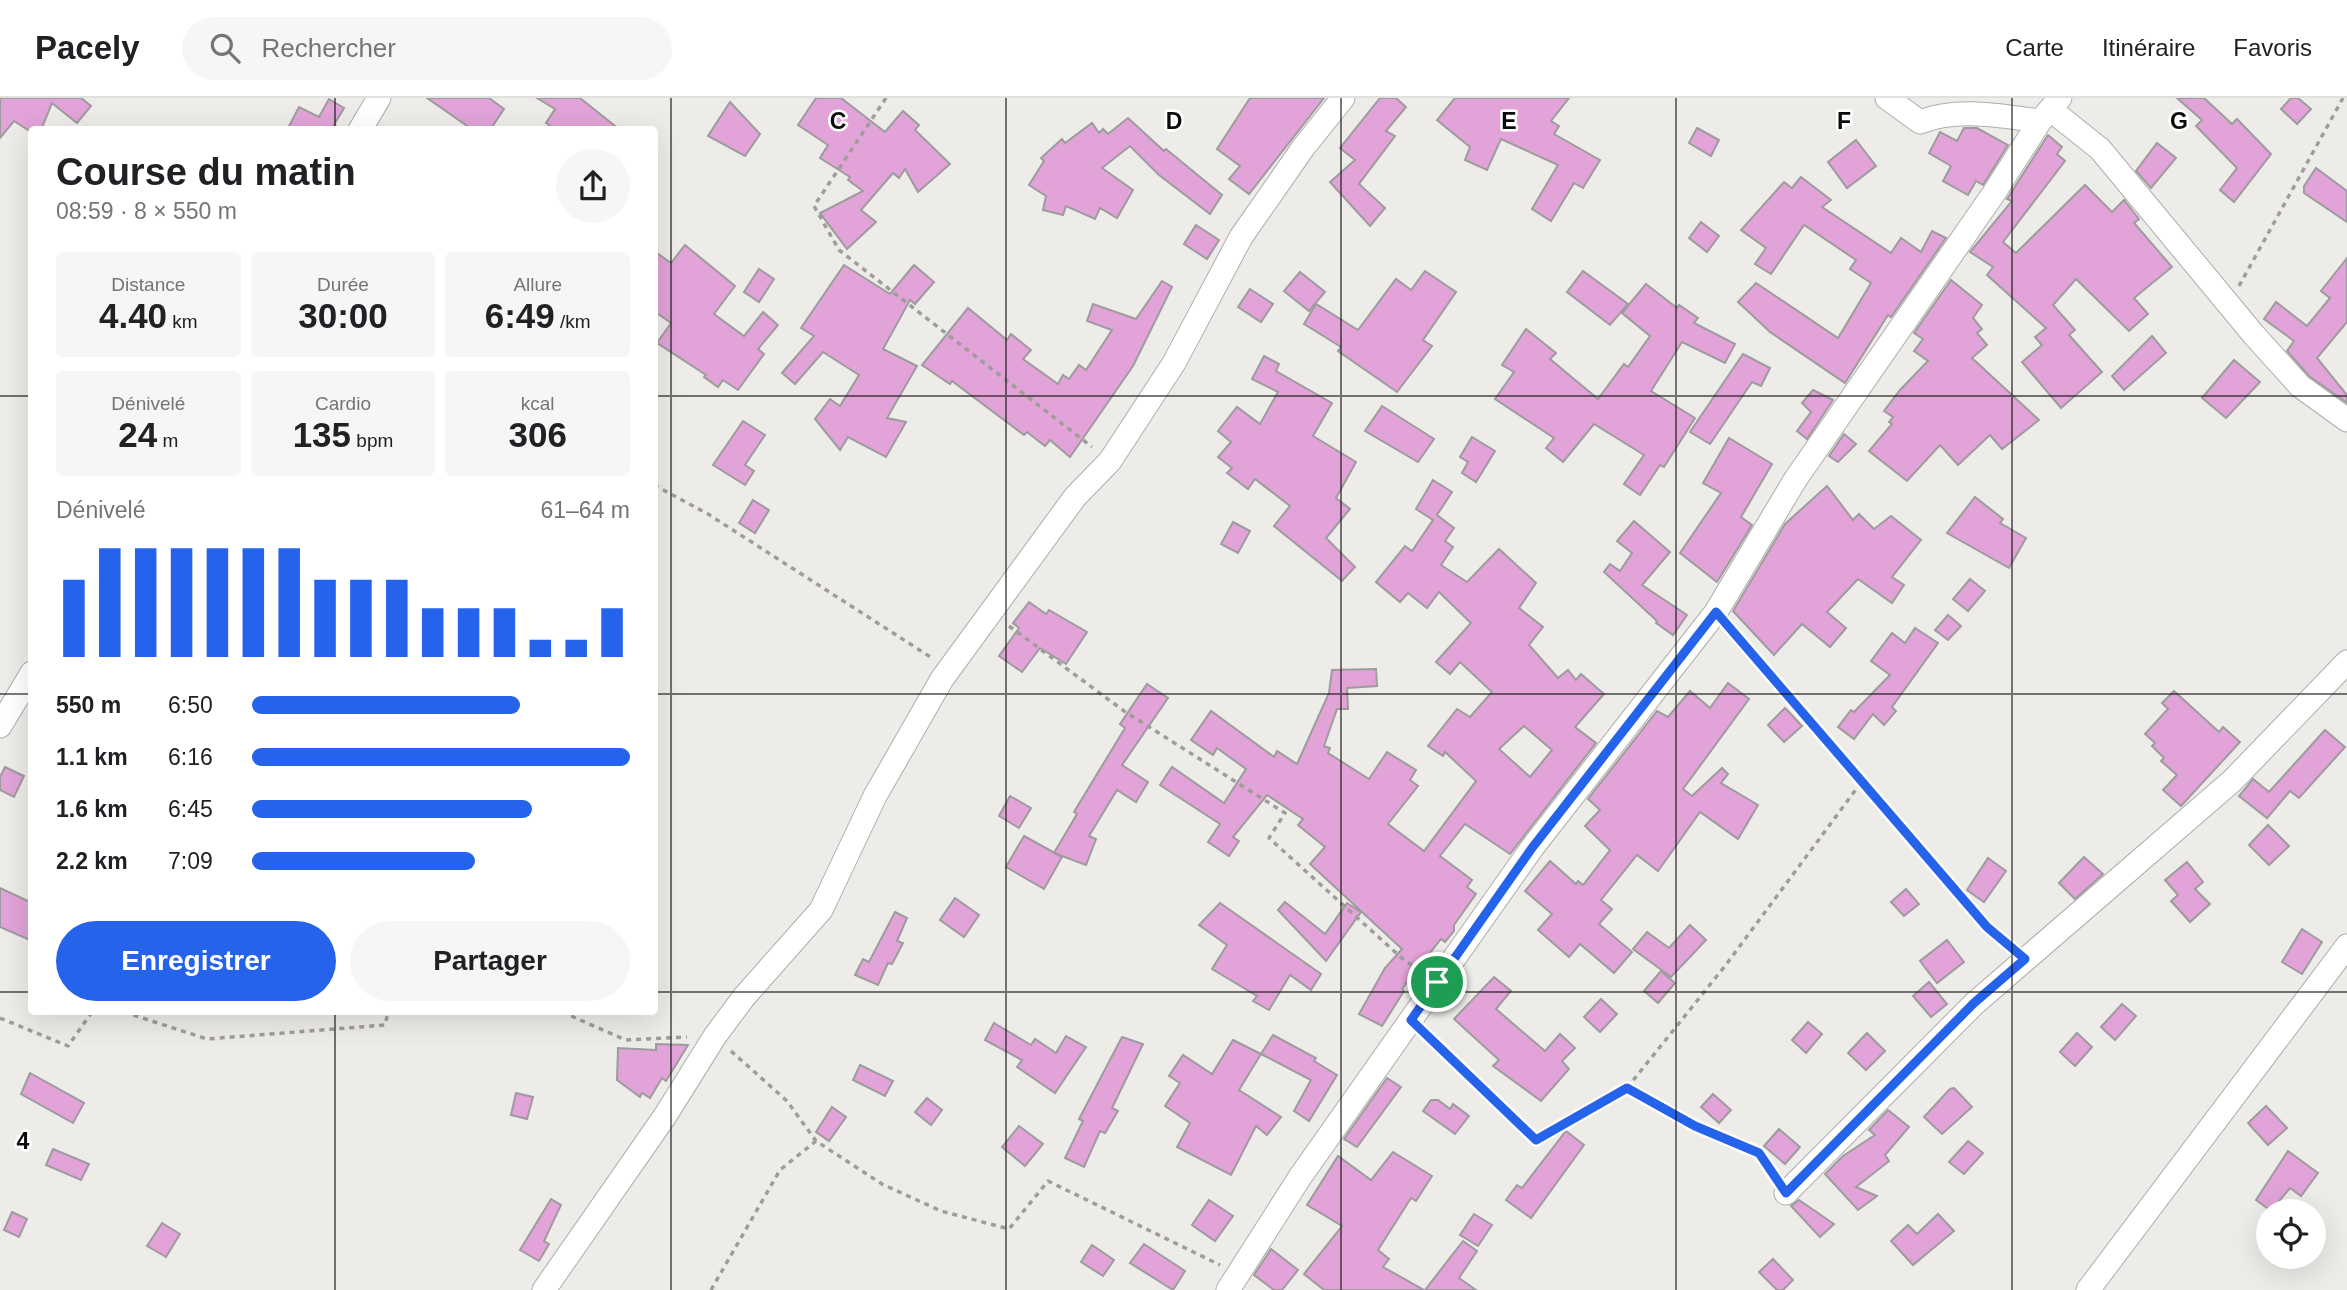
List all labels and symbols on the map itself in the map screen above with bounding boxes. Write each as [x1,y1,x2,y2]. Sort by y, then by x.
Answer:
text: C [830,108,846,134]
text: D [1166,108,1182,134]
text: E [1501,108,1517,134]
text: F [1837,108,1851,134]
text: G [2170,108,2188,134]
pin [1407,952,1467,1012]
text: 4 [17,1128,30,1154]

